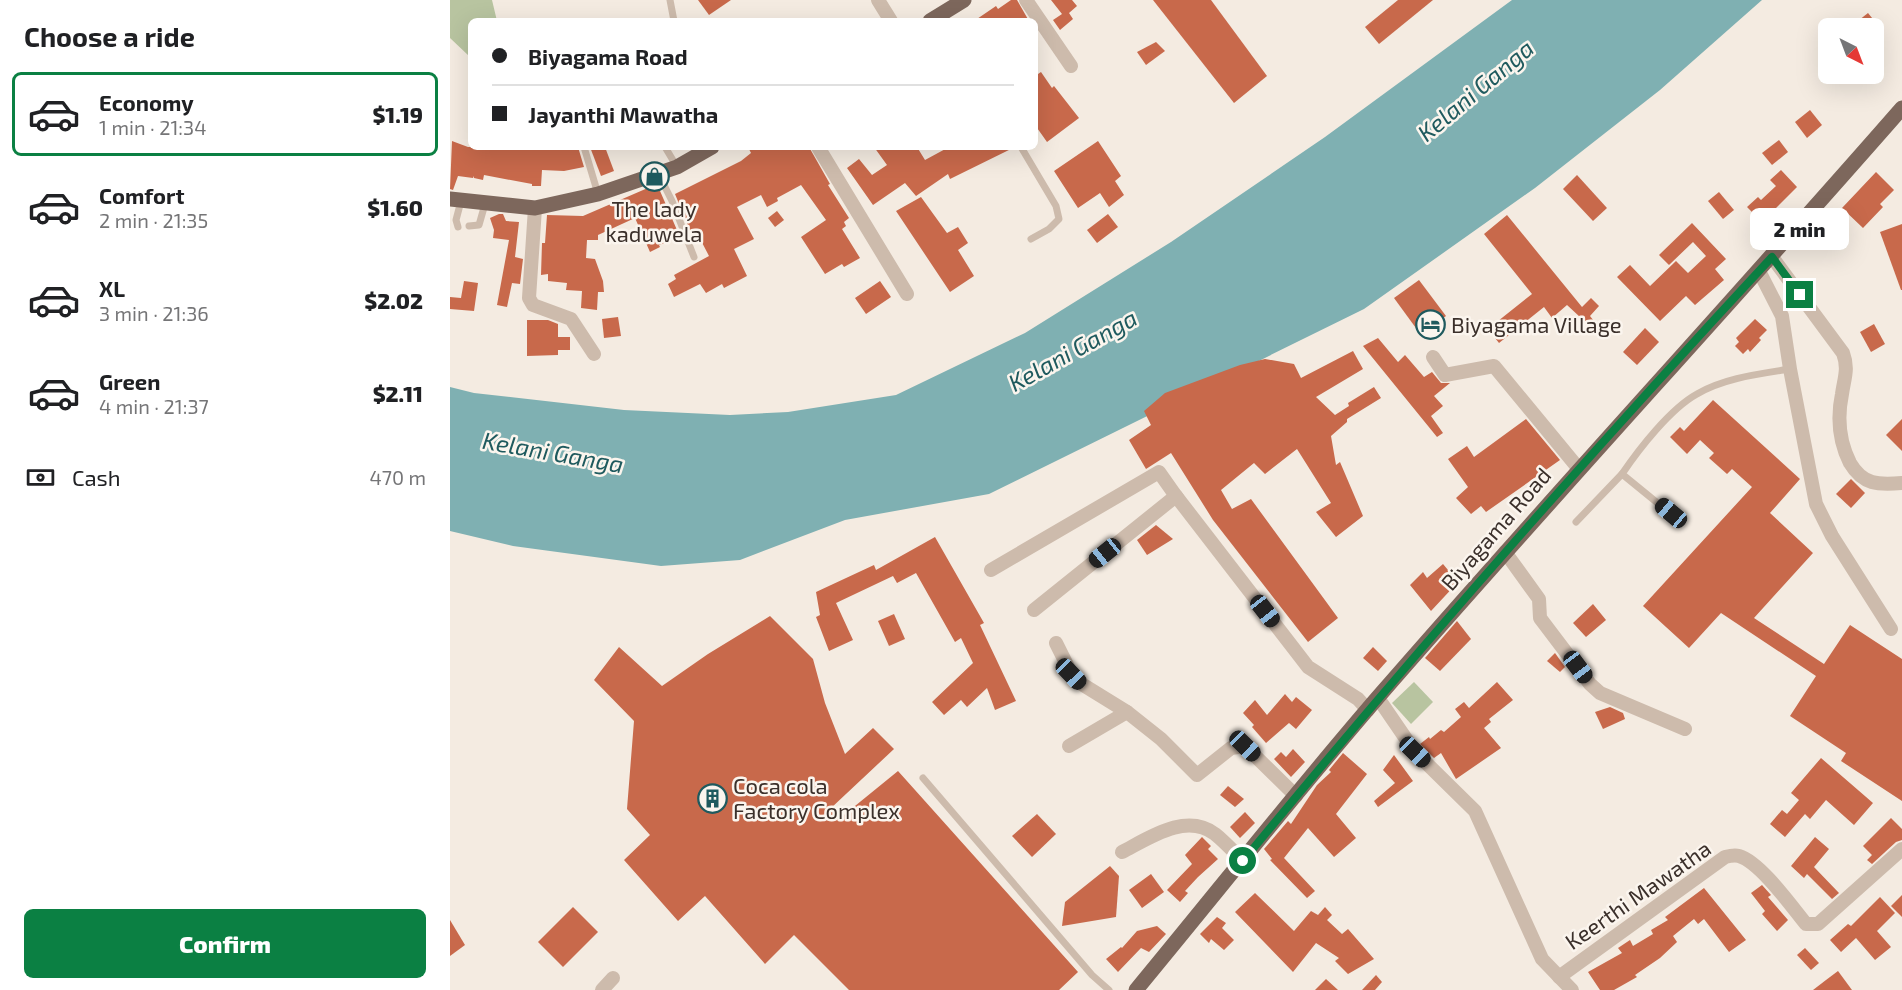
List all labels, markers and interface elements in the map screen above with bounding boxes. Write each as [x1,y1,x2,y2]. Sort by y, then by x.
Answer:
north arrow [1818,18,1884,84]
map controls [1818,18,1884,84]
text: Choose a ride [24,20,195,52]
water label: Kelani Ganga [1411,33,1539,147]
text: Biyagama Road [528,43,688,69]
icon: car [27,87,81,141]
text: Economy [99,89,194,115]
text: $1.19 [372,101,423,127]
text: Jayanthi Mawatha [528,101,718,127]
text: 1 min · 21:34 [99,115,207,139]
shop icon: The lady kaduwela [638,161,670,193]
icon: car [27,180,81,234]
text: Comfort [99,182,184,208]
text: $1.60 [367,194,423,220]
place label: The lady kaduwela [606,195,702,246]
text: 2 min · 21:35 [99,208,208,232]
callout: 2 min [1750,208,1850,250]
text: 2 min [1774,217,1825,241]
icon: car [27,273,81,327]
text: XL [99,275,125,301]
route end [1786,281,1813,308]
text: $2.02 [364,287,423,313]
text: 3 min · 21:36 [99,301,209,325]
water label: Kelani Ganga [1003,302,1142,397]
hotel icon: Biyagama Village [1414,309,1446,341]
place label: Biyagama Village [1451,311,1622,337]
icon: car [27,366,81,420]
text: Green [99,368,161,394]
text: $2.11 [373,380,423,406]
text: 4 min · 21:37 [99,394,209,418]
water label: Kelani Ganga [480,425,626,478]
icon: cash [24,461,57,494]
street label: Biyagama Road [1435,462,1556,595]
text: Cash [72,464,121,490]
text: 470 m [369,465,426,489]
car [1651,495,1691,531]
car [1085,535,1125,571]
car [1247,591,1283,631]
car [1560,647,1596,687]
car [1052,655,1090,693]
car [1226,727,1264,765]
car [1396,733,1434,771]
place label: Coca cola Factory Complex [733,772,900,823]
building icon: Coca cola Factory Complex [696,783,728,815]
street label: Keerthi Mawatha [1560,834,1715,954]
route start [1229,847,1256,874]
button: Confirm [24,909,426,978]

